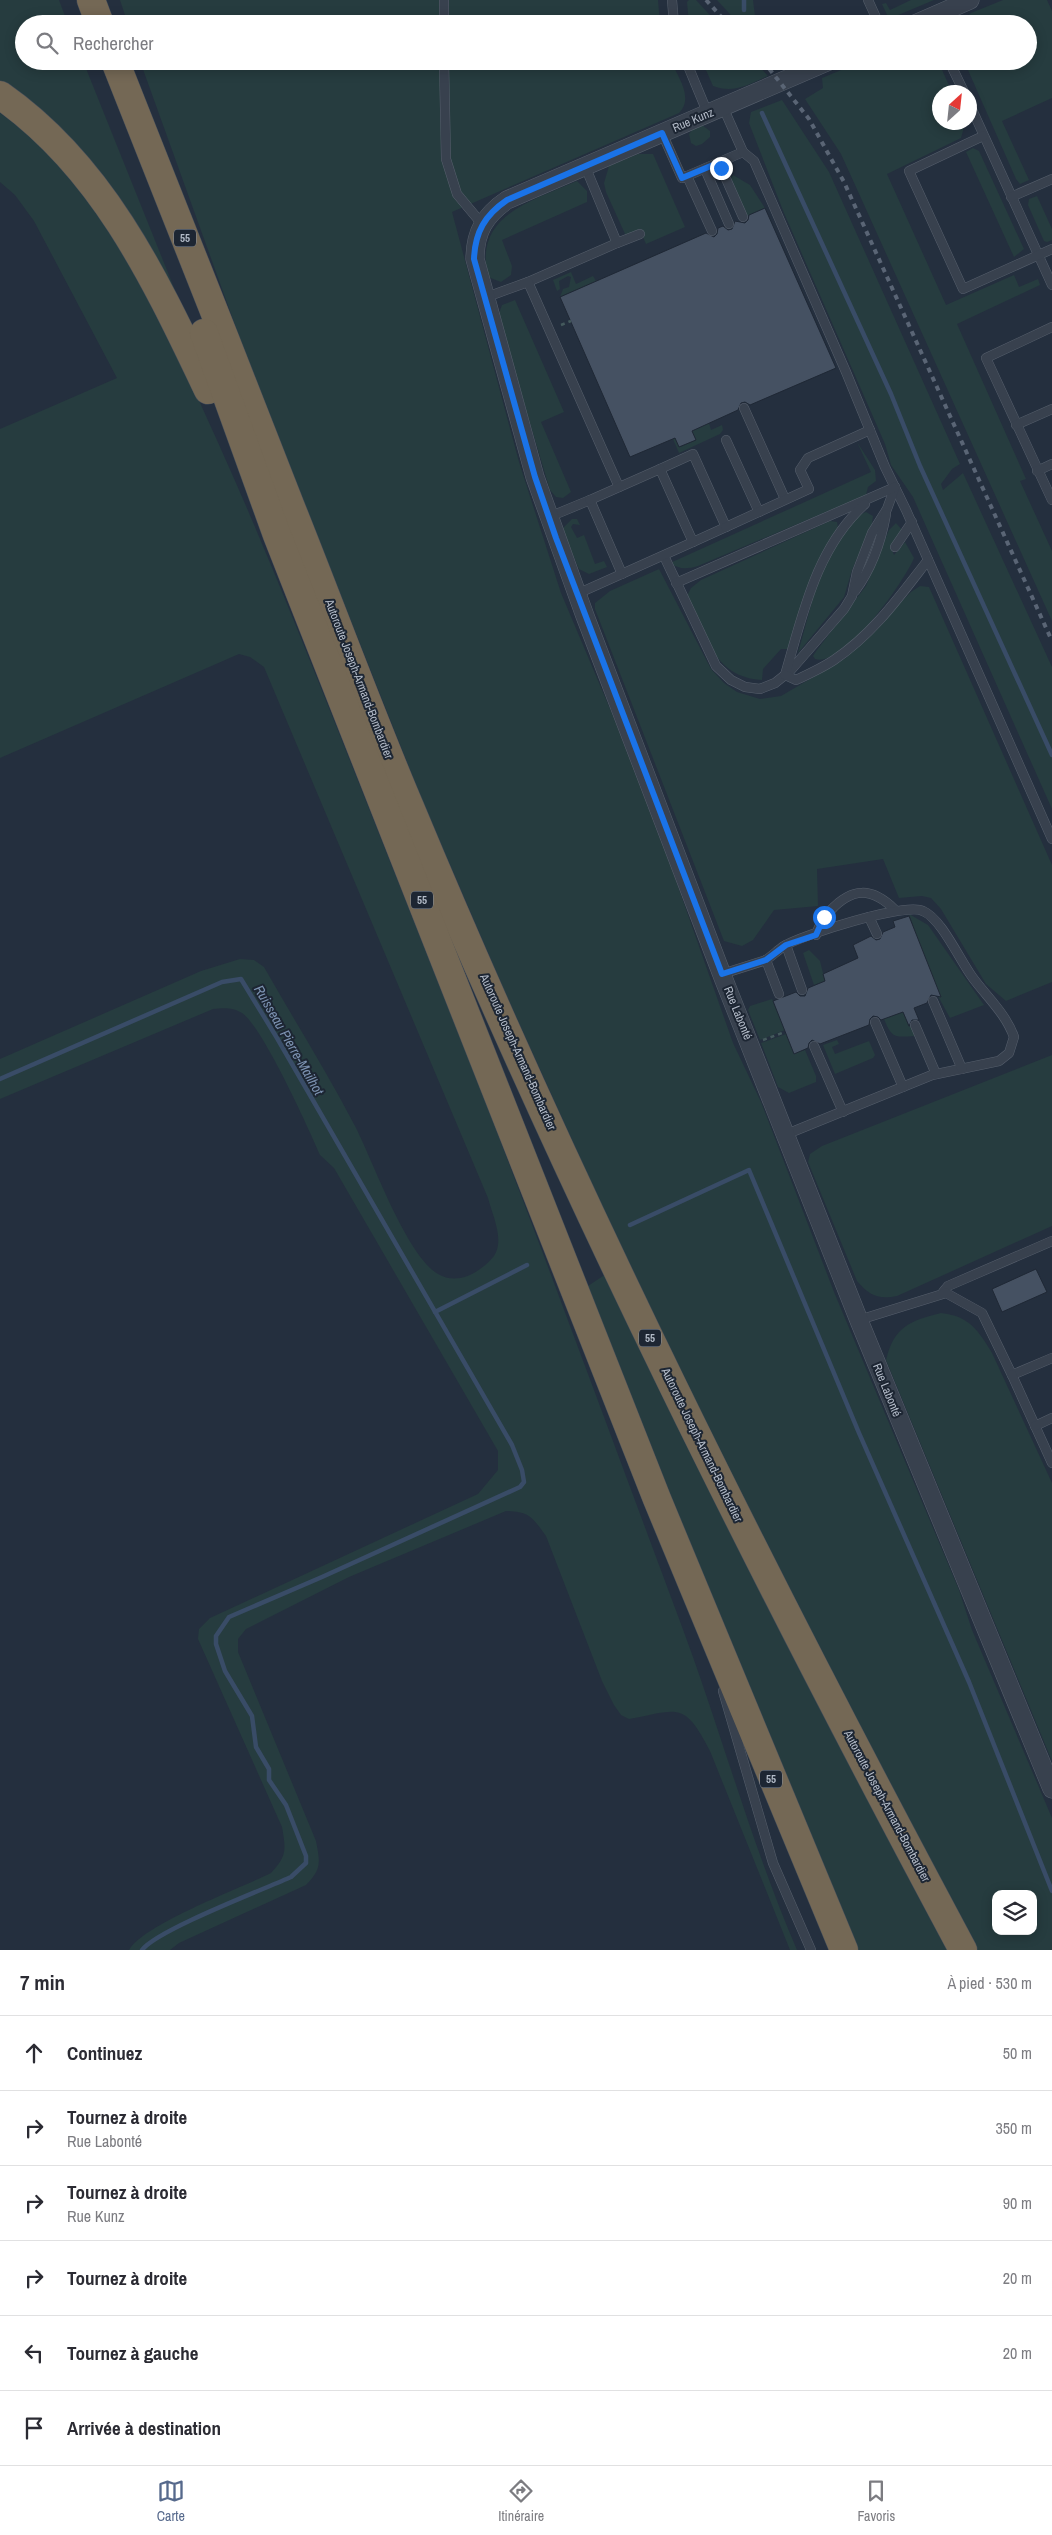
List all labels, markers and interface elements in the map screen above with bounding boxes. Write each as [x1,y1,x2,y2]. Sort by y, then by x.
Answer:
search box [15,15,1037,70]
icon: search [33,29,61,57]
text: Rechercher [73,30,154,56]
north arrow [932,85,977,130]
street label: Rue Kunz [670,104,716,136]
route end [710,157,733,180]
road number: 55 [174,230,196,247]
street label: Autoroute Joseph-Armand-Bombardier [321,596,397,762]
road number: 55 [411,892,433,908]
route start [813,906,836,929]
street label: Autoroute Joseph-Armand-Bombardier [476,970,560,1133]
water label: Ruisseau Pierre-Mailhot [250,982,328,1099]
street label: Rue Labonté [720,984,756,1042]
road number: 55 [639,1330,661,1346]
street label: Rue Labonté [869,1361,905,1419]
street label: Autoroute Joseph-Armand-Bombardier [657,1364,747,1525]
street label: Autoroute Joseph-Armand-Bombardier [840,1727,934,1885]
road number: 55 [760,1770,782,1788]
map controls [992,1890,1037,1935]
button: layers [992,1890,1037,1935]
text: 7 min [20,1968,65,1997]
text: À pied · 530 m [947,1972,1032,1994]
icon: ahead [20,2039,48,2067]
text: Continuez [67,2040,142,2066]
text: 50 m [1003,2042,1032,2064]
text: Tournez à droite [67,2104,187,2130]
icon: right [20,2114,48,2142]
text: 350 m [996,2117,1032,2139]
text: Rue Labonté [67,2130,142,2152]
text: Tournez à droite [67,2179,187,2205]
icon: right [20,2189,48,2217]
text: 90 m [1003,2192,1032,2214]
text: Rue Kunz [67,2205,125,2227]
icon: right [20,2264,48,2292]
text: Tournez à droite [67,2265,187,2291]
text: 20 m [1003,2267,1032,2289]
icon: left [20,2339,48,2367]
text: Tournez à gauche [67,2340,198,2366]
text: 20 m [1003,2342,1032,2364]
icon: arrive [20,2414,48,2442]
text: Arrivée à destination [67,2415,221,2441]
tab: Carte [157,2477,185,2525]
tab: Itinéraire [498,2477,544,2525]
tab: Favoris [858,2477,895,2525]

